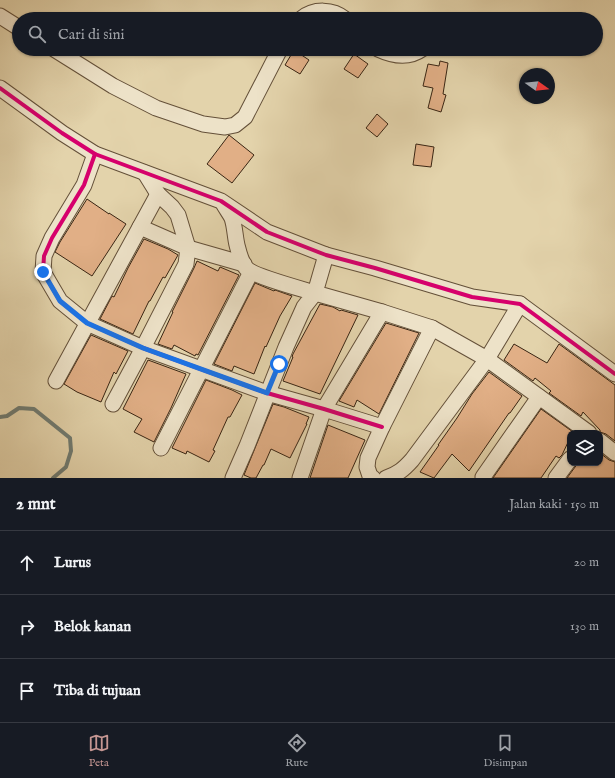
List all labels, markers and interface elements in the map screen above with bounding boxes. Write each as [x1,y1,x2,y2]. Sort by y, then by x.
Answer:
search box [12,12,603,56]
icon: search [26,23,48,45]
text: Cari di sini [58,25,125,44]
north arrow [519,68,555,104]
route end [34,263,52,281]
route start [270,355,288,373]
map controls [567,430,603,466]
button: layers [567,430,603,466]
text: 2 mnt [16,494,56,515]
text: Jalan kaki · 150 m [509,496,599,513]
icon: ahead [16,552,38,574]
text: Lurus [54,553,91,572]
text: 20 m [574,554,599,571]
icon: right [16,616,38,638]
text: Belok kanan [54,617,131,636]
text: 130 m [570,618,599,635]
icon: arrive [16,680,38,702]
text: Tiba di tujuan [54,681,141,700]
tab: Peta [88,732,110,770]
tab: Rute [285,732,308,770]
tab: Disimpan [484,732,527,770]

